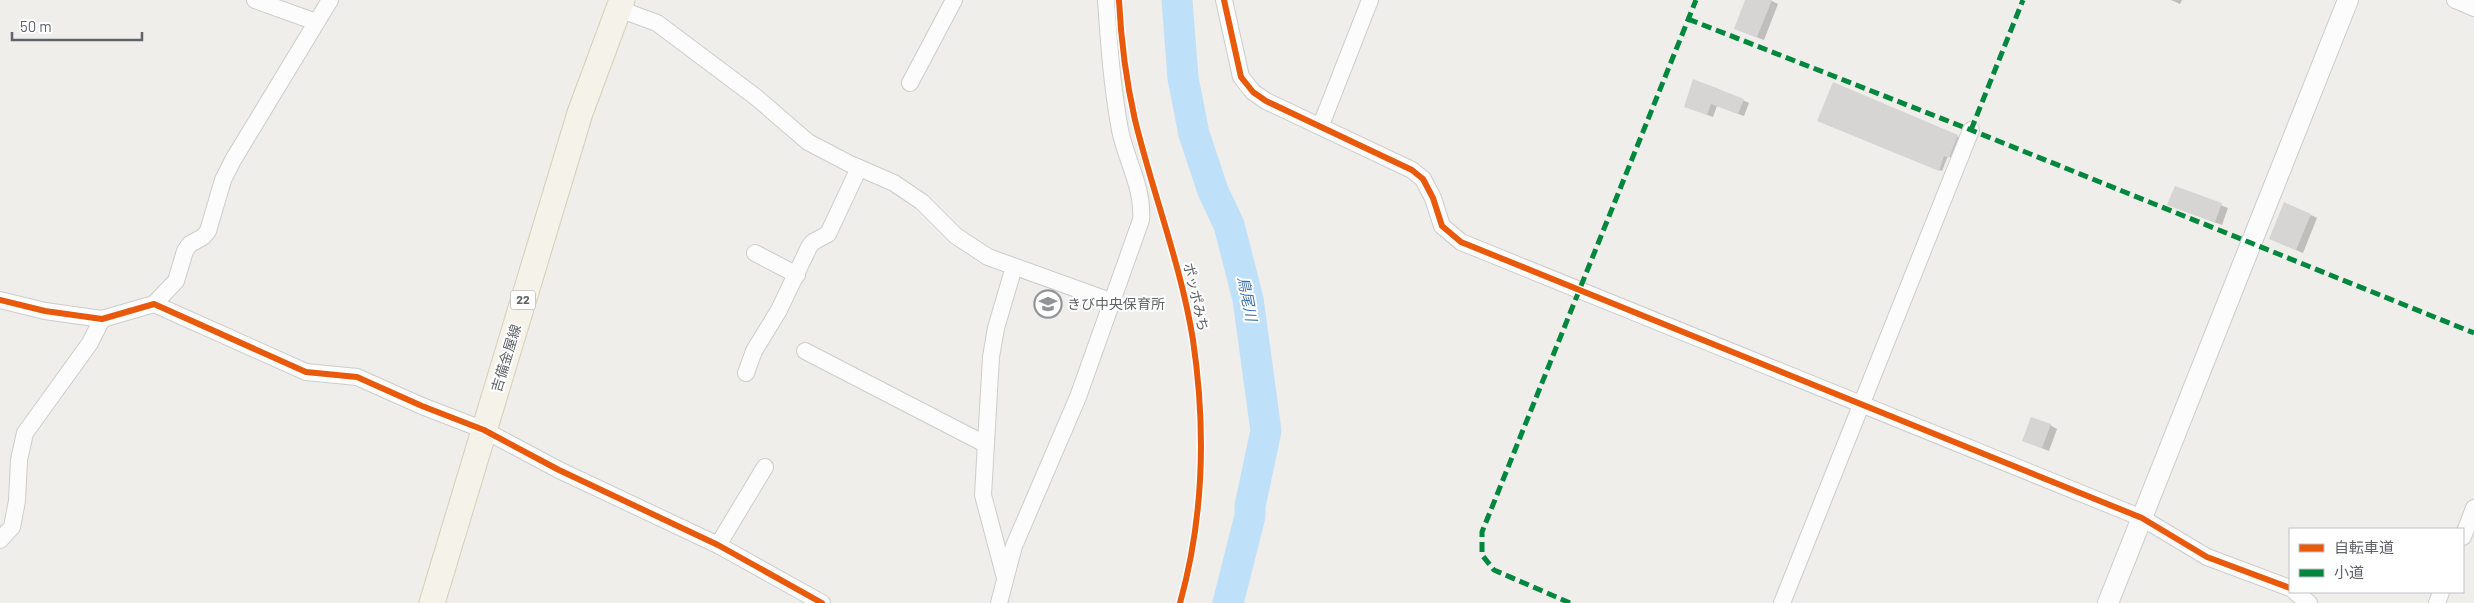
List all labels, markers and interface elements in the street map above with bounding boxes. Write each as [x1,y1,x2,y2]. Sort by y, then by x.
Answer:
scale bar [12,10,142,42]
text: 50 m [20,17,52,35]
street label: ポッポみち [1180,261,1213,333]
water label: 鳥尾川 [1235,275,1261,325]
school or university icon: きび中央保育所 [1033,289,1063,319]
road number: 22 [510,290,536,310]
place label: きび中央保育所 [1067,295,1165,312]
street label: 吉備金屋線 [487,322,524,394]
legend [2289,528,2464,593]
text: 自転車道 [2334,538,2394,556]
text: 小道 [2334,563,2364,581]

